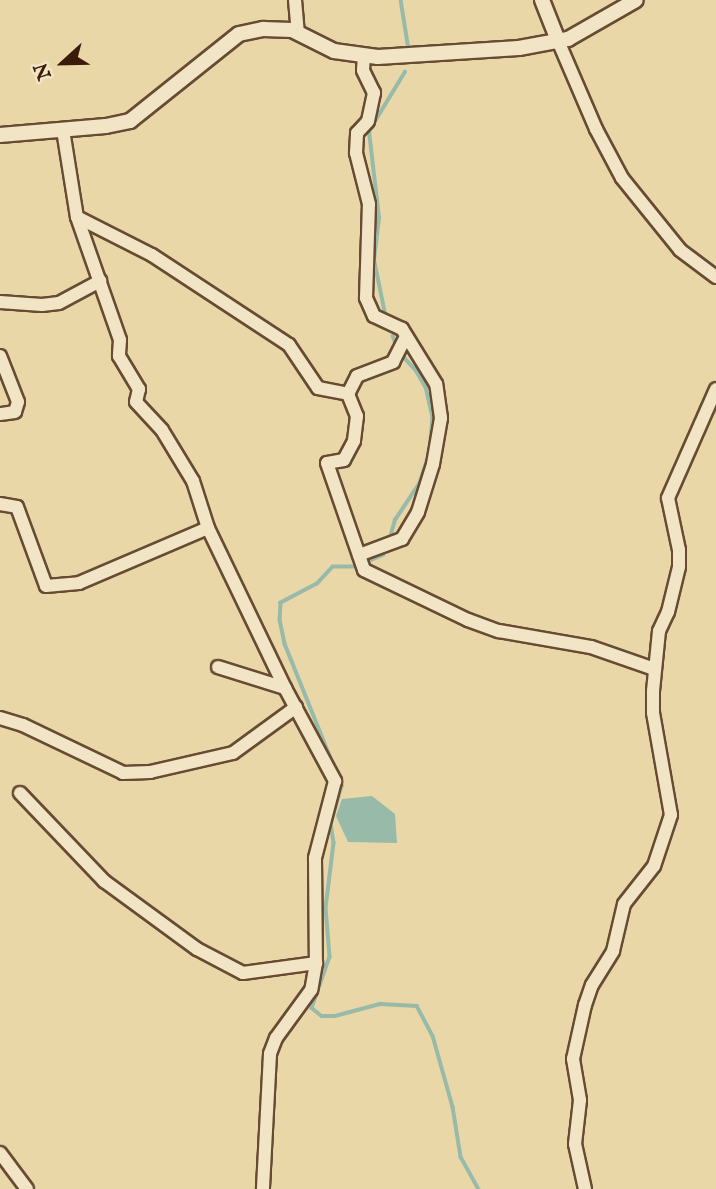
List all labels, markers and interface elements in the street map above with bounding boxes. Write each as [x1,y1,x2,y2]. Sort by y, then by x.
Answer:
north arrow [28,28,98,98]
text: N [29,59,58,83]

